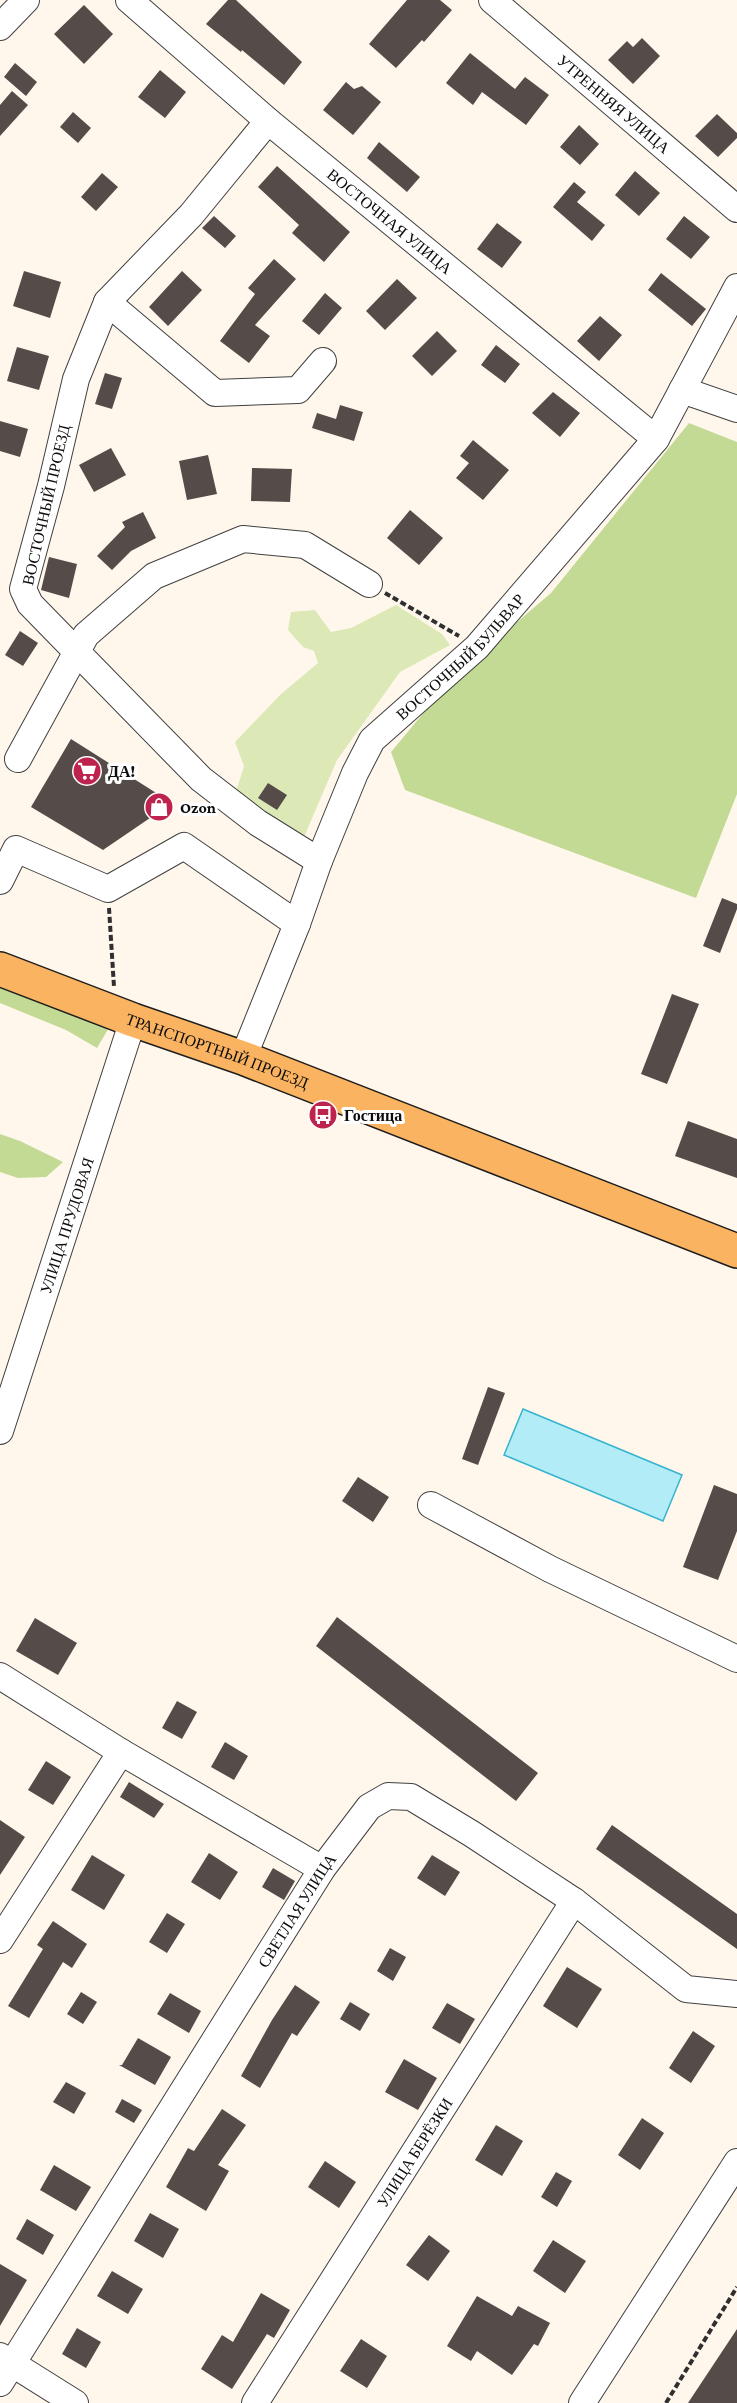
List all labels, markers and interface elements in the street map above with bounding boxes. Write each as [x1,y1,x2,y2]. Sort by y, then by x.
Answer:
street label: УТРЕННЯЯ УЛИЦА [554,51,674,157]
street label: ВОСТОЧНАЯ УЛИЦА [324,165,456,277]
street label: ВОСТОЧНЫЙ ПРОЕЗД [18,423,74,587]
street label: ВОСТОЧНЫЙ БУЛЬВАР [393,590,528,723]
supermarket icon: ДА! [71,755,103,787]
place label: ДА! [108,763,135,781]
shop icon: Ozon [143,791,175,823]
place label: Ozon [180,799,216,816]
street label: ТРАНСПОРТНЫЙ ПРОЕЗД [124,1010,311,1092]
bus stop icon: Гостица [307,1099,339,1131]
place label: Гостица [344,1107,402,1124]
street label: УЛИЦА ПРУДОВАЯ [37,1155,97,1296]
street label: СВЕТЛАЯ УЛИЦА [254,1850,339,1970]
street label: УЛИЦА БЕРЁЗКИ [373,2094,455,2210]

